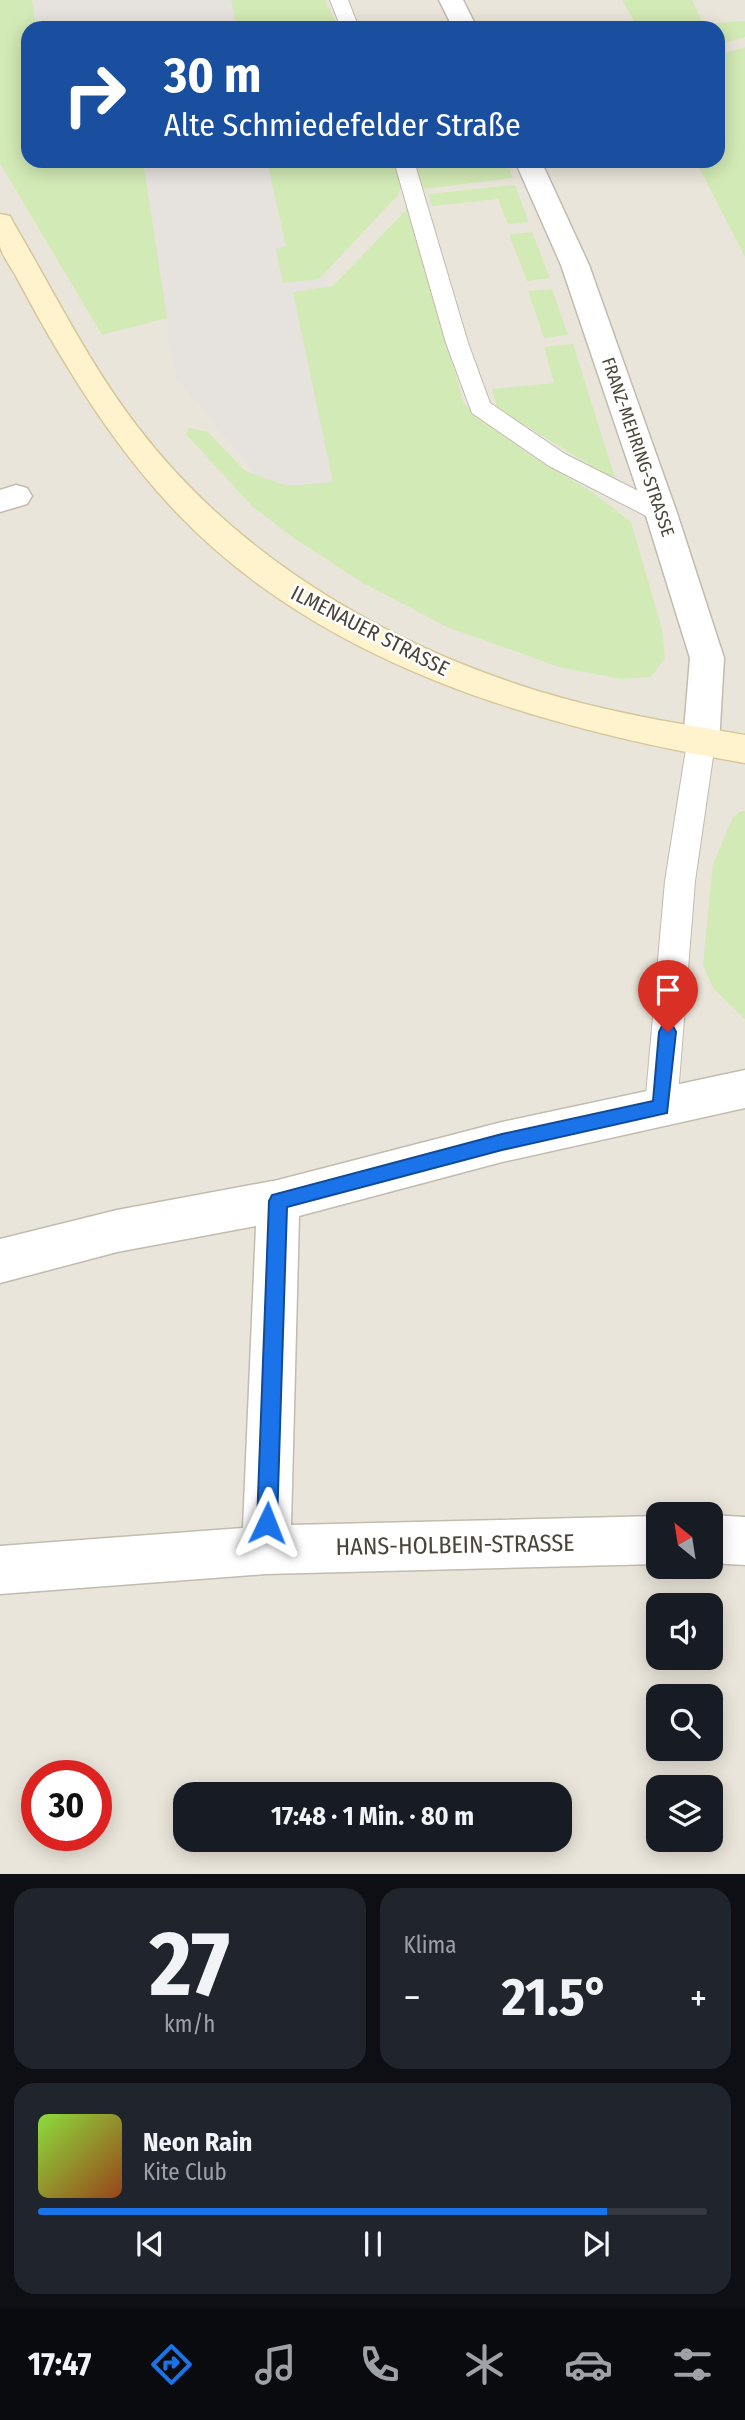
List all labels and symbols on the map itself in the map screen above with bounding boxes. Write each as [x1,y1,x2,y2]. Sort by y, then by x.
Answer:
street label: FRANZ-MEHRING-STRASSE [597,354,679,540]
street label: ILMENAUER STRASSE [287,580,454,682]
pin [638,960,698,1032]
position arrow [230,1486,304,1560]
north arrow [646,1502,723,1578]
street label: HANS-HOLBEIN-STRASSE [335,1529,575,1561]
speed limit sign: 30 [21,1760,112,1851]

